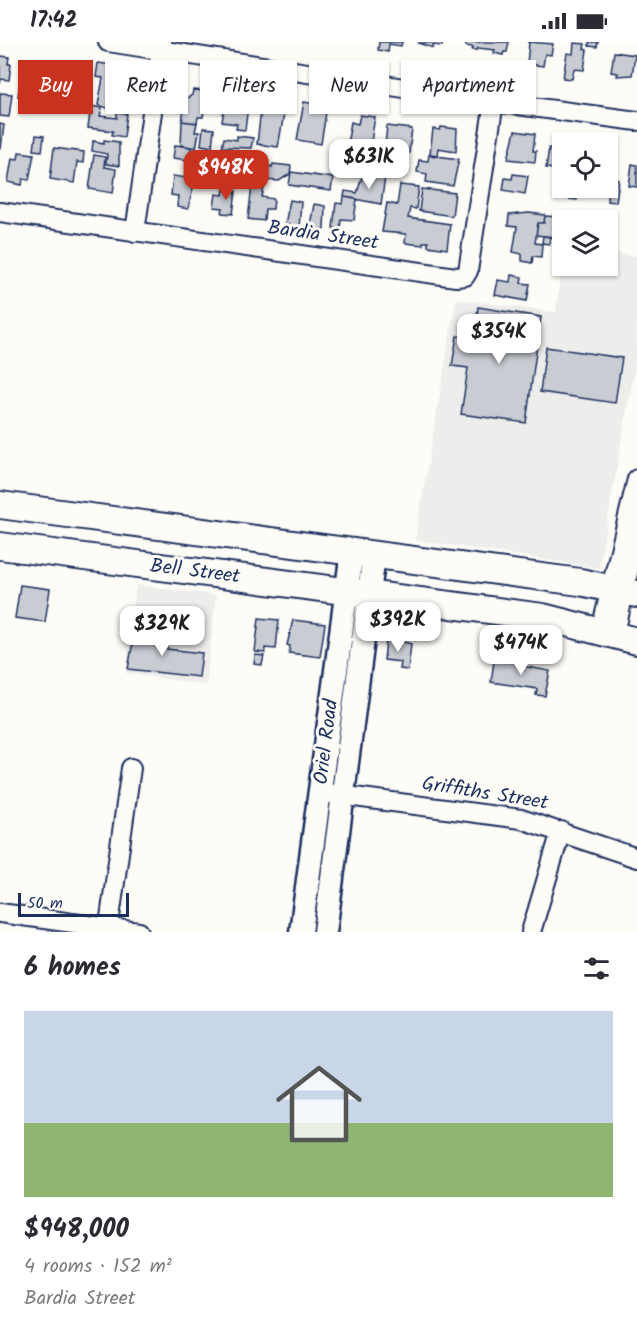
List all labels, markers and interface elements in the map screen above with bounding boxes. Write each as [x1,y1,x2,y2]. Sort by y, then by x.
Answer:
text: 17:42 [30,4,77,39]
chip: Buy [18,60,93,114]
chip: Rent [105,60,188,114]
chip: Filters [200,60,297,114]
chip: New [309,60,389,114]
chip: Apartment [401,60,536,114]
map controls [552,132,618,276]
button: locate [552,132,618,198]
pin: $631K [327,139,411,190]
text: $631K [343,142,395,174]
pin: $948K [184,150,268,201]
text: $948K [198,153,254,185]
button: layers [552,210,618,276]
street label: Bardia Street [266,212,381,260]
pin: $354K [457,314,541,365]
text: $354K [471,317,527,349]
street label: Bell Street [148,551,242,593]
pin: $392K [356,602,440,653]
text: $392K [370,605,426,637]
pin: $329K [120,606,204,657]
text: $329K [134,609,190,641]
pin: $474K [479,625,563,676]
text: $474K [493,628,549,660]
street label: Oriel Road [306,697,348,786]
street label: Griffiths Street [420,768,551,820]
scale bar [18,890,129,918]
text: 50 m [27,891,63,916]
text: 6 homes [24,947,121,989]
icon: filters [580,952,613,985]
icon: home [265,1050,373,1158]
text: $948,000 [24,1209,129,1251]
text: 4 rooms · 152 m² [24,1251,172,1283]
text: Bardia Street [24,1283,136,1315]

